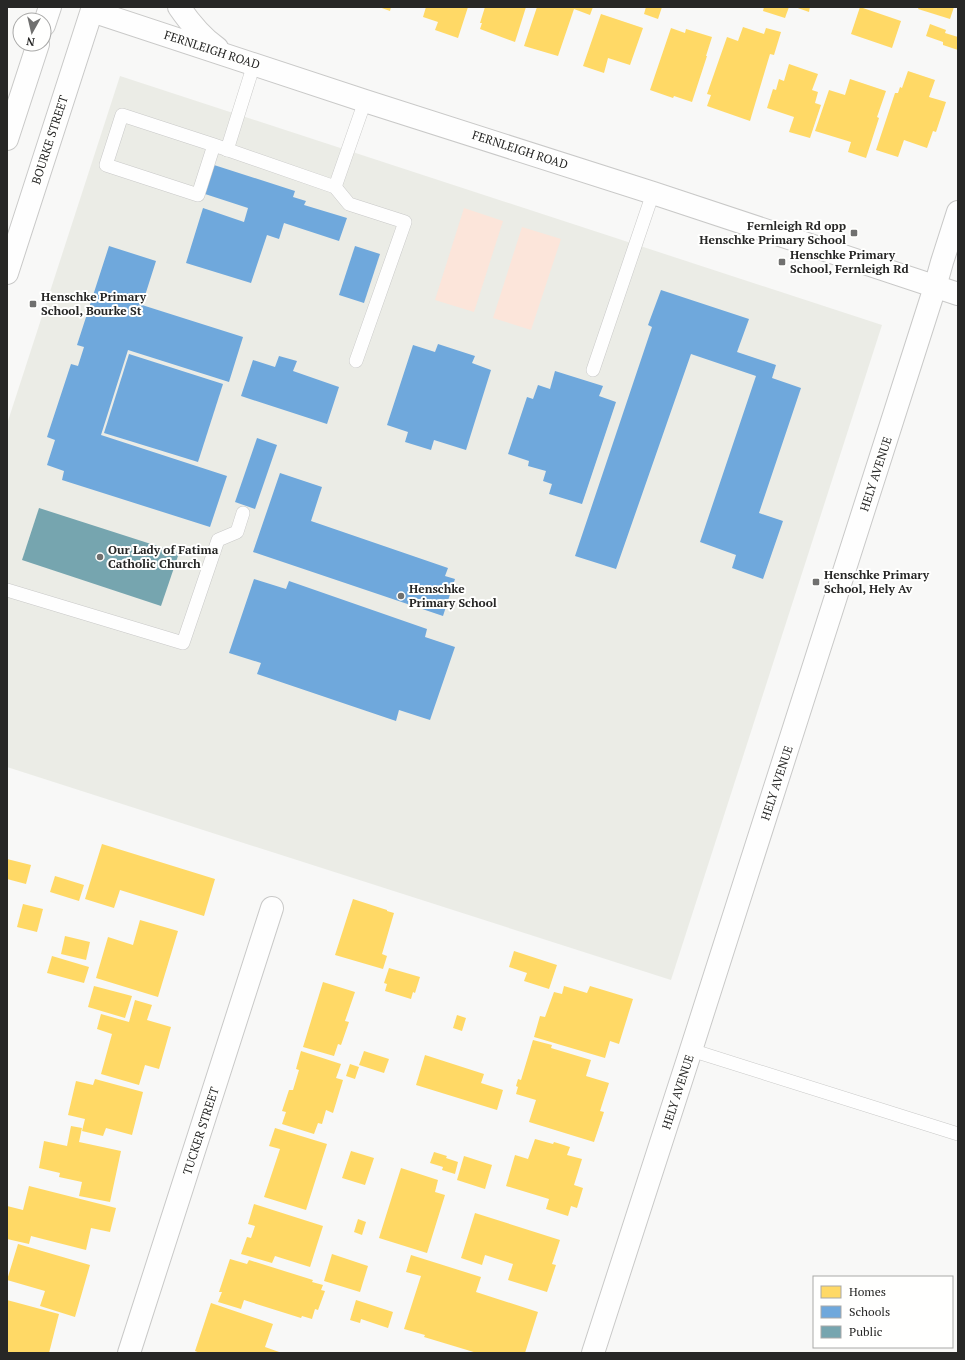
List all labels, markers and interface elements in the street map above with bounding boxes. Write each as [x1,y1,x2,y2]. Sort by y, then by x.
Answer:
north arrow [12,12,52,52]
street label: FERNLEIGH ROAD [162,27,262,72]
text: N [25,34,36,49]
street label: BOURKE STREET [28,93,71,186]
street label: FERNLEIGH ROAD [470,127,570,172]
place label: Fernleigh Rd opp Henschke Primary School [699,218,846,247]
marker: Fernleigh Rd opp Henschke Primary School [849,228,859,238]
place label: Henschke Primary School, Fernleigh Rd [790,247,910,276]
marker: Henschke Primary School, Fernleigh Rd [777,257,787,267]
place label: Henschke Primary School, Bourke St [41,289,147,318]
marker: Henschke Primary School, Bourke St [28,299,38,309]
street label: HELY AVENUE [856,435,895,513]
place label: Our Lady of Fatima Catholic Church [108,542,219,571]
marker: Our Lady of Fatima Catholic Church [95,552,105,562]
place label: Henschke Primary School, Hely Av [824,567,930,596]
marker: Henschke Primary School, Hely Av [811,577,821,587]
place label: Henschke Primary School [409,581,497,610]
marker: Henschke Primary School [396,591,406,601]
street label: HELY AVENUE [757,744,796,822]
street label: HELY AVENUE [658,1053,697,1131]
street label: TUCKER STREET [179,1085,222,1177]
legend [813,1276,953,1348]
text: Homes [849,1284,886,1299]
text: Schools [849,1304,890,1319]
text: Public [849,1324,883,1339]

